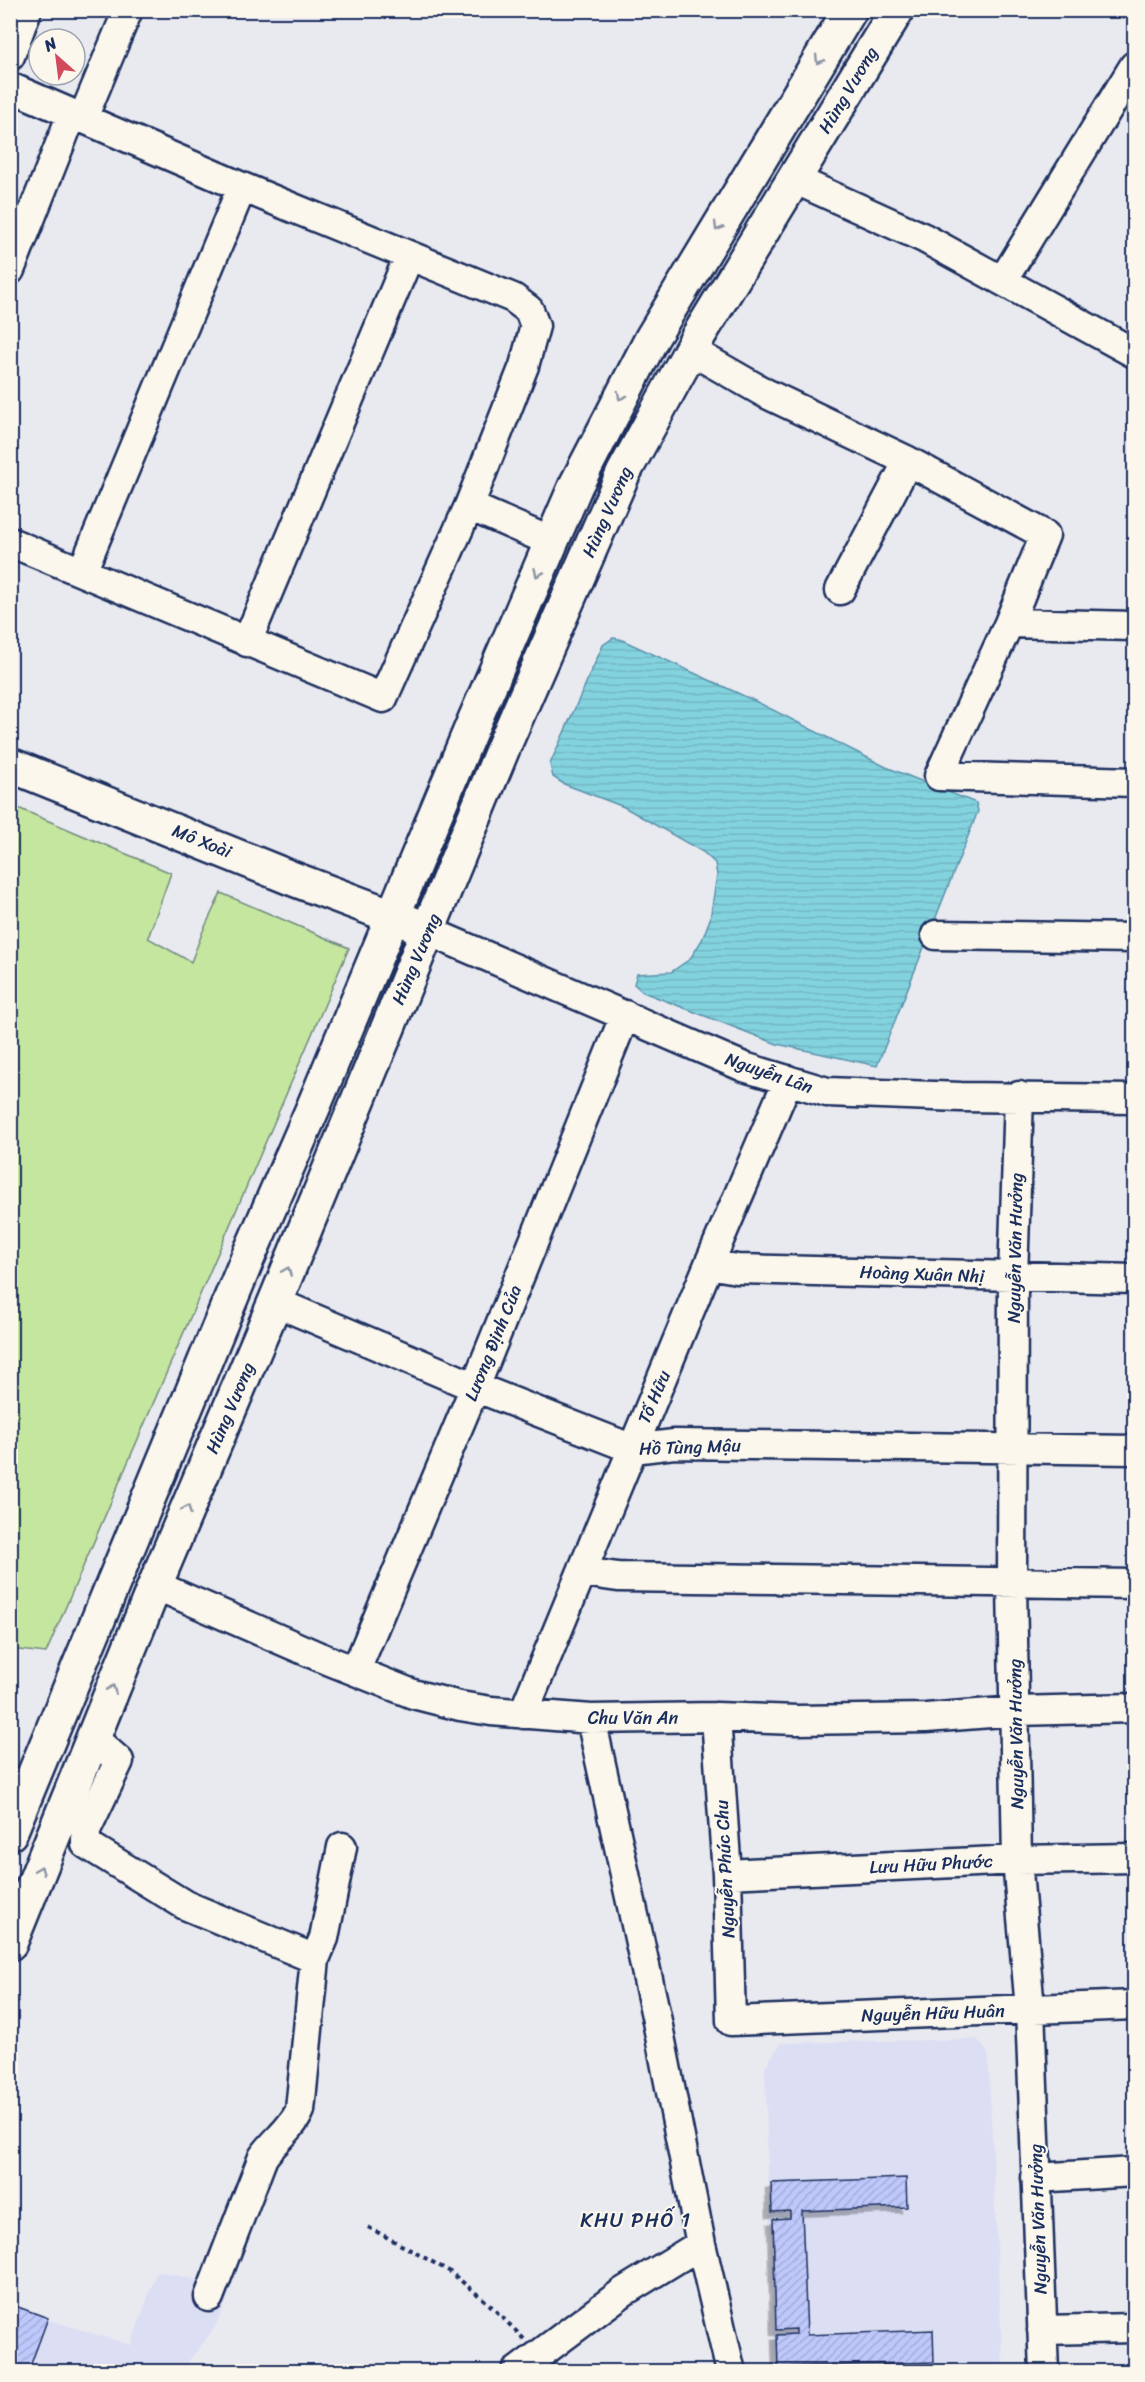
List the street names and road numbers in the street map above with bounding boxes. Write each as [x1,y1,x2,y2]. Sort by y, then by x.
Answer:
street label: Hùng Vương [809,40,887,140]
street label: Hùng Vương [573,461,641,563]
street label: Mô Xoài [167,815,238,868]
street label: Hùng Vương [382,908,450,1010]
street label: Nguyễn Lân [721,1043,818,1103]
street label: Nguyễn Văn Hưởng [998,1173,1032,1323]
street label: Hoàng Xuân Nhị [859,1256,986,1292]
street label: Lương Định Của [455,1280,531,1406]
street label: Hùng Vương [196,1357,264,1459]
street label: Tố Hữu [628,1365,680,1429]
street label: Hồ Tùng Mậu [638,1429,742,1465]
street label: Nguyễn Văn Hưởng [999,1659,1033,1809]
street label: Chu Văn An [588,1702,679,1734]
street label: Nguyễn Phúc Chu [705,1799,745,1939]
street label: Lưu Hữu Phước [869,1845,993,1883]
street label: Nguyễn Hữu Huân [861,1994,1006,2031]
street label: Nguyễn Văn Hưởng [1019,2143,1057,2295]

